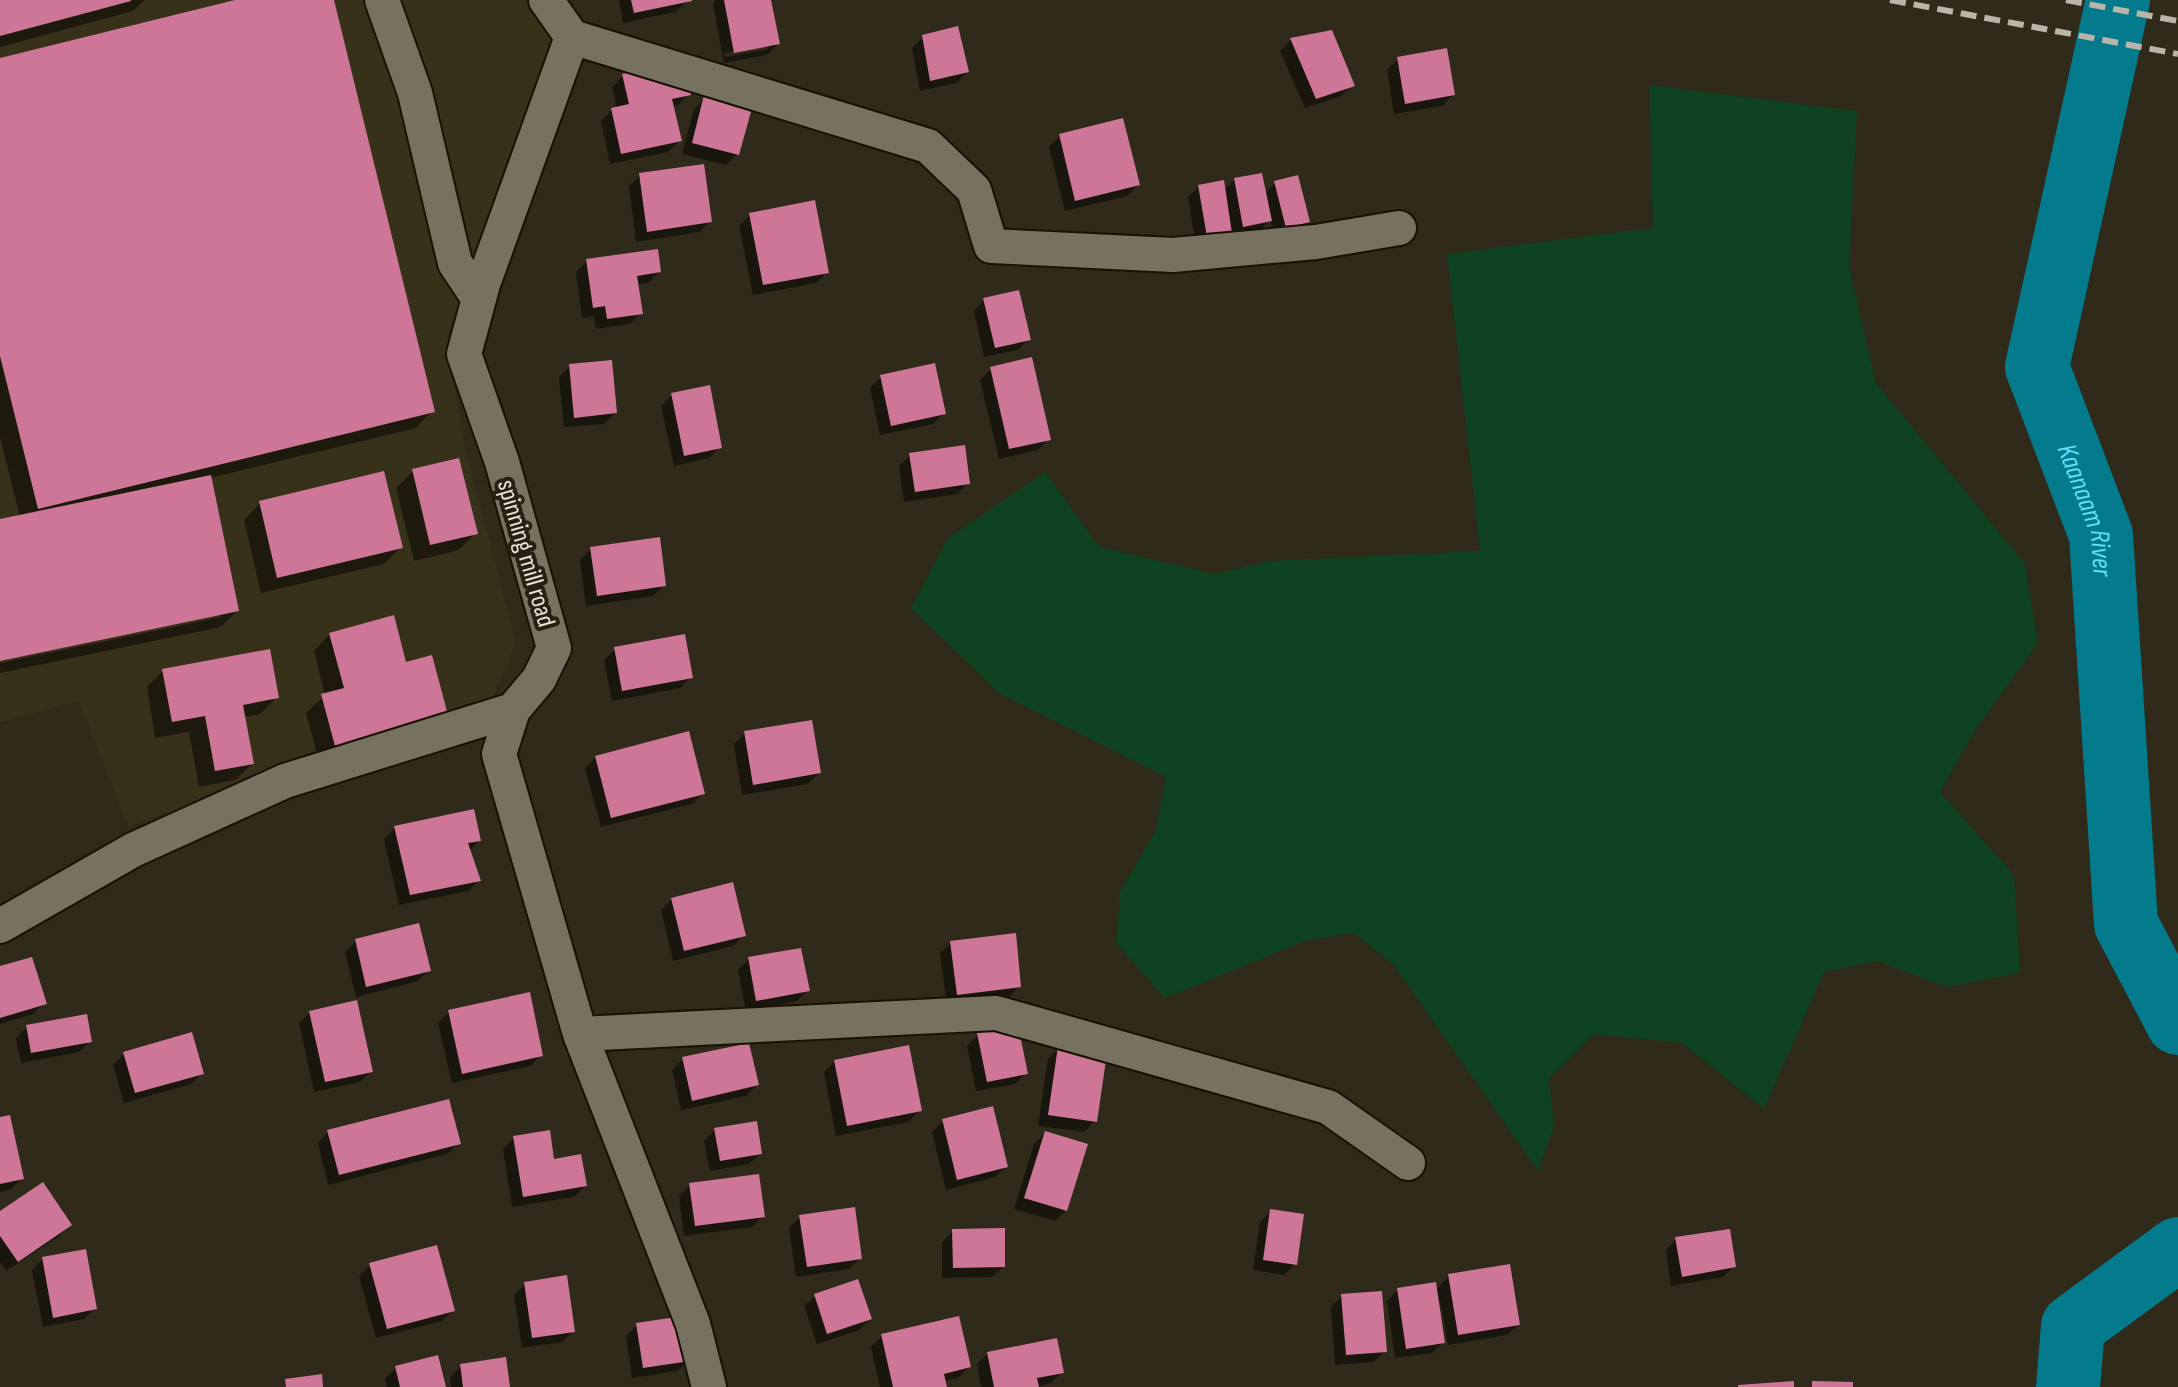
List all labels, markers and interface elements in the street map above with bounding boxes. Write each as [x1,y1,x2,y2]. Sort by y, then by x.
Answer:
water label: Kaanaam River [2050,439,2119,579]
street label: spinning mill road [490,476,561,631]

